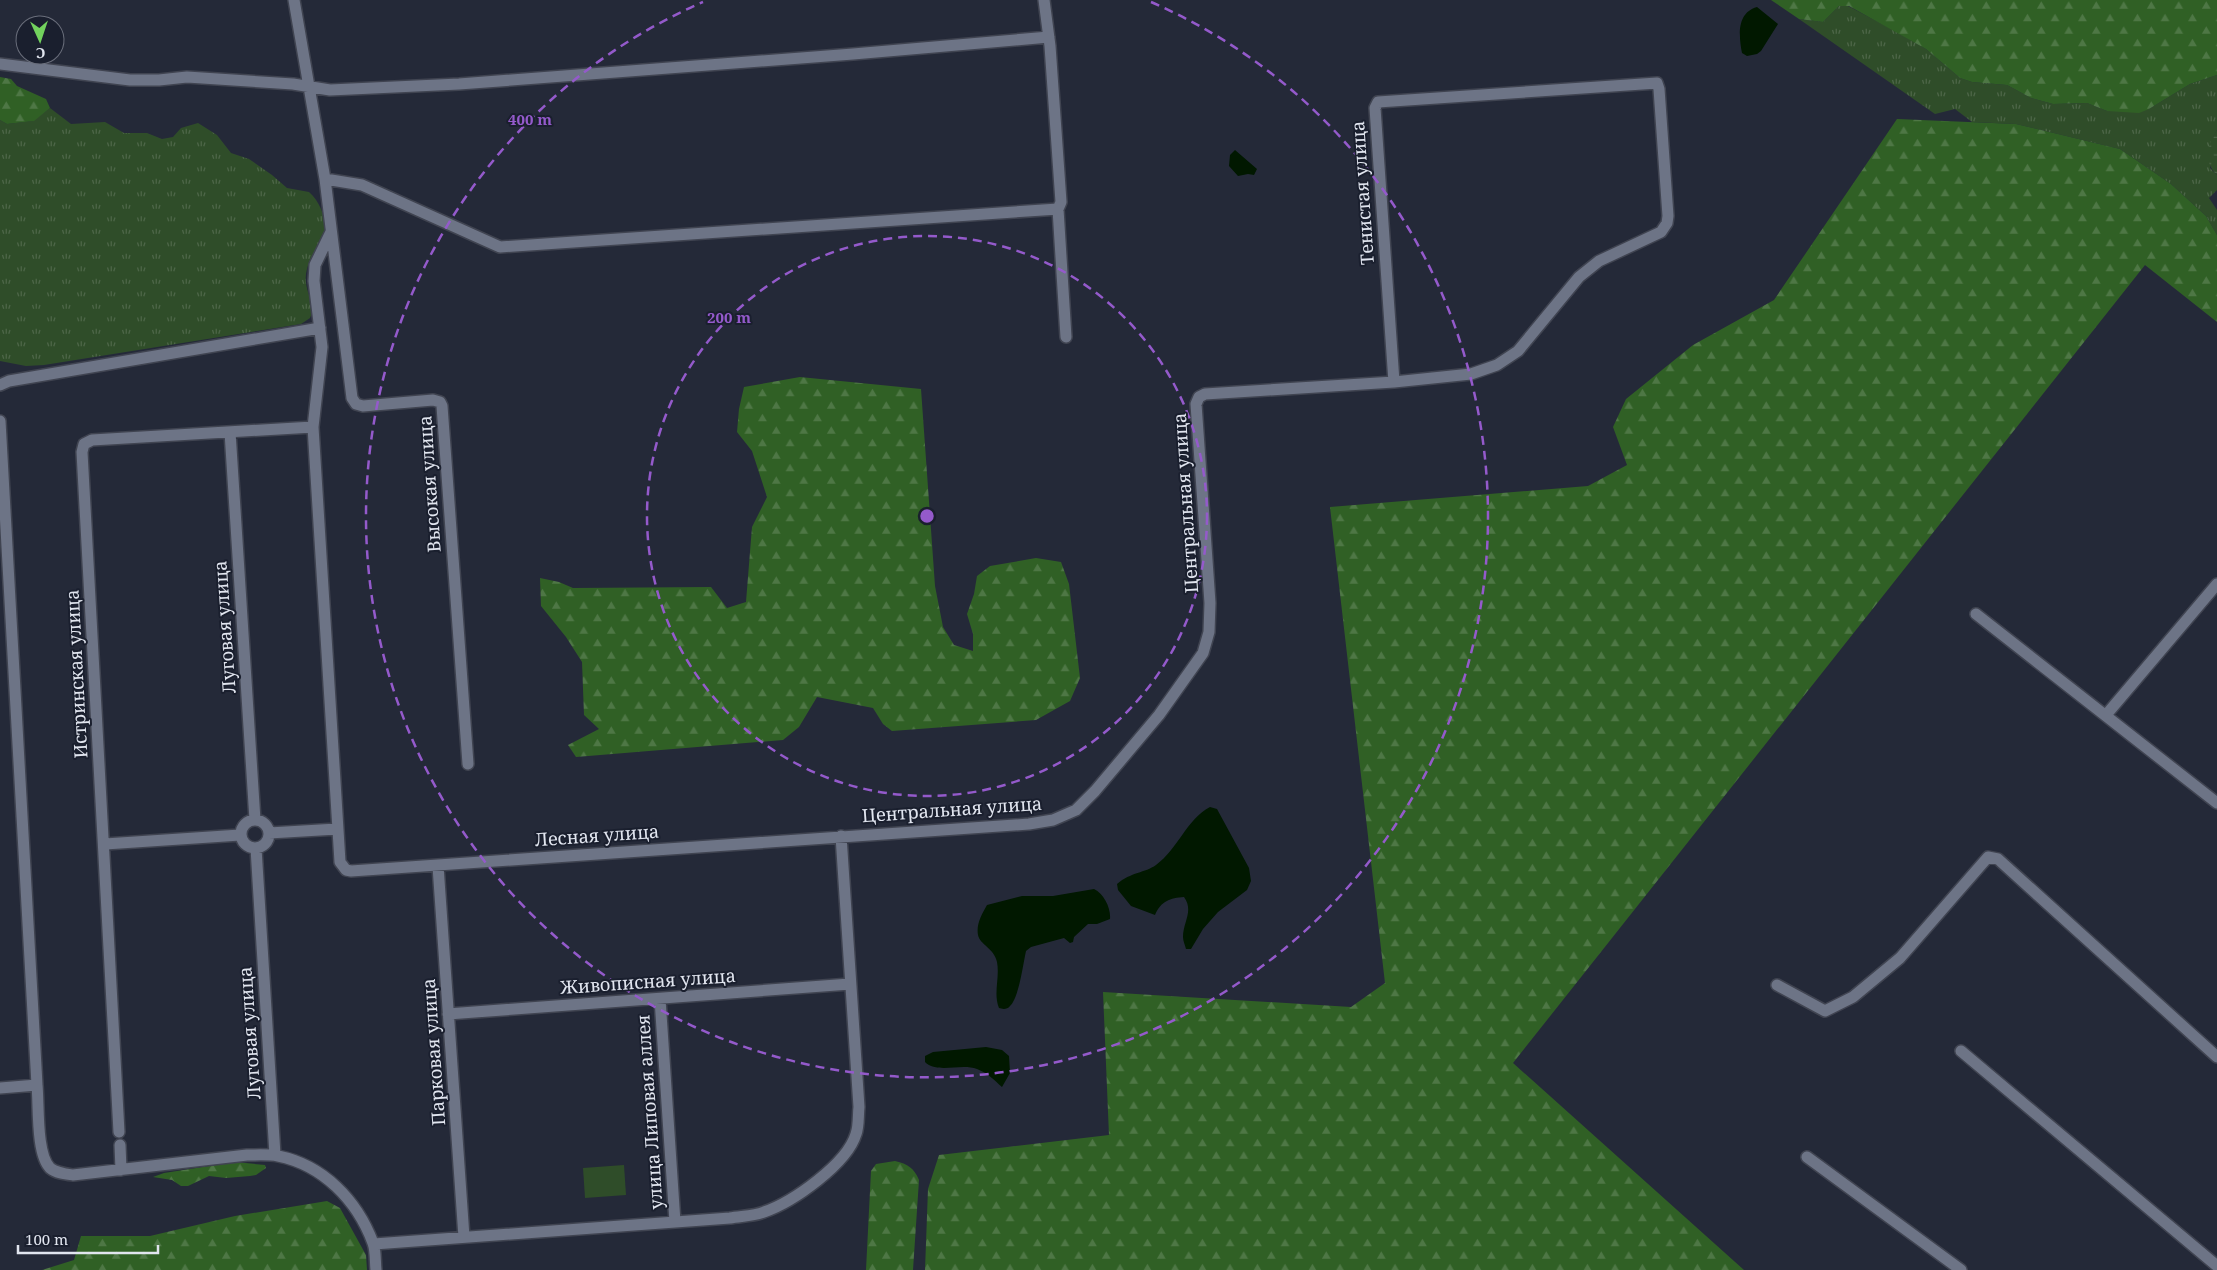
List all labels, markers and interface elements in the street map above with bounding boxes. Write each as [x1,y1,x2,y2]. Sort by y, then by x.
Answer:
north arrow [15,15,65,65]
text: С [36,44,46,63]
text: 400 m [508,109,552,129]
street label: Тенистая улица [1345,120,1379,266]
text: 200 m [707,307,751,327]
street label: Центральная улица [1167,412,1203,594]
street label: Высокая улица [412,415,446,553]
centre of rings [918,507,936,525]
street label: Луговая улица [207,560,241,694]
street label: Истринская улица [60,589,92,759]
street label: Центральная улица [861,791,1043,827]
street label: Лесная улица [534,819,660,851]
street label: Живописная улица [558,963,736,999]
street label: Луговая улица [232,966,266,1100]
street label: Парковая улица [416,978,450,1127]
street label: улица Липовая аллея [630,1014,668,1210]
scale bar [18,1222,158,1254]
text: 100 m [25,1229,68,1249]

